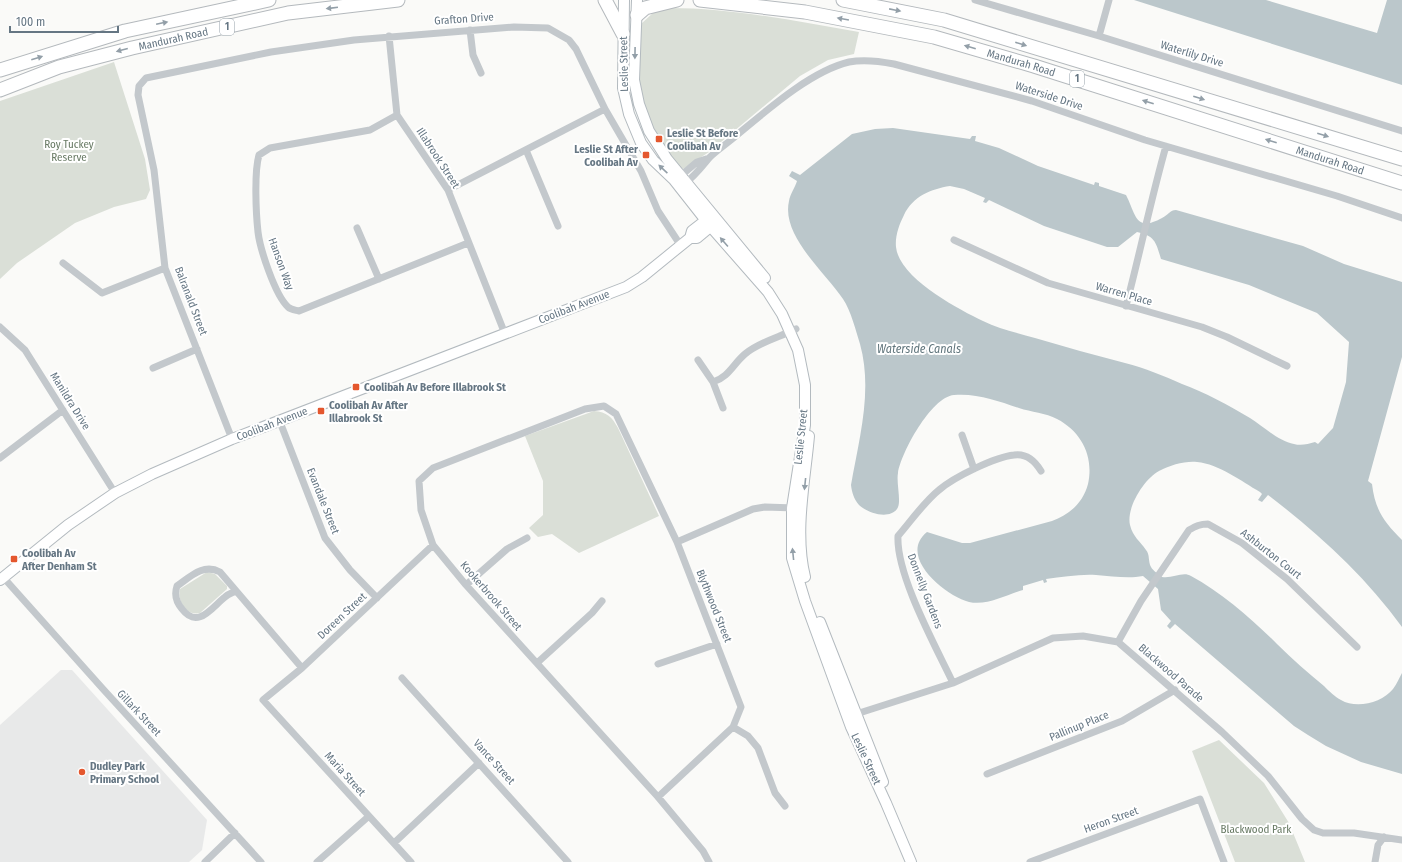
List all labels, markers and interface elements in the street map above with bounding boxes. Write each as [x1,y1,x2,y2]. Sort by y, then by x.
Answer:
one-way arrow [326,5,338,11]
scale bar [10,8,118,34]
one-way arrow [889,8,901,14]
street label: Grafton Drive [434,10,494,28]
text: 100 m [16,15,45,29]
one-way arrow [837,15,849,21]
road number: 1 [220,19,234,35]
one-way arrow [156,20,169,26]
street label: Mandurah Road [137,25,209,53]
street label: Leslie Street [617,36,631,92]
street label: Waterlily Drive [1159,38,1225,70]
one-way arrow [1015,41,1027,47]
one-way arrow [964,44,976,50]
street label: Mandurah Road [985,46,1057,79]
one-way arrow [631,47,638,59]
one-way arrow [116,48,128,54]
one-way arrow [31,55,43,61]
road number: 1 [1070,71,1084,87]
street label: Waterside Drive [1013,79,1085,113]
one-way arrow [1193,95,1205,101]
one-way arrow [1141,99,1153,105]
street label: Illabrook Street [414,125,463,191]
place label: Leslie St Before Coolibah Av [667,127,739,153]
one-way arrow [1318,132,1330,138]
marker: Leslie St Before Coolibah Av [654,134,664,144]
park label: Roy Tuckey Reserve [44,138,94,164]
one-way arrow [1265,138,1277,144]
place label: Leslie St After Coolibah Av [574,143,639,169]
street label: Mandurah Road [1294,143,1366,177]
marker: Leslie St After Coolibah Av [641,150,651,160]
one-way arrow [658,164,668,174]
street label: Hanson Way [266,236,297,292]
one-way arrow [720,237,729,248]
street label: Balranald Street [172,265,210,338]
street label: Warren Place [1094,280,1154,308]
street label: Coolibah Avenue [537,287,611,327]
water label: Waterside Canals [877,342,961,356]
street label: Manildra Drive [47,370,93,432]
place label: Coolibah Av Before Illabrook St [364,381,506,394]
marker: Coolibah Av Before Illabrook St [351,382,361,392]
place label: Coolibah Av After Illabrook St [329,399,409,425]
street label: Coolibah Avenue [235,404,309,444]
marker: Coolibah Av After Illabrook St [316,406,326,416]
street label: Leslie Street [792,408,810,465]
street label: Evandale Street [304,466,342,536]
one-way arrow [801,478,808,490]
street label: Ashburton Court [1238,526,1304,582]
place label: Coolibah Av After Denham St [21,547,97,573]
one-way arrow [790,548,796,560]
street label: Donnelly Gardens [905,552,945,631]
marker: Coolibah Av After Denham St [9,554,19,564]
street label: Kookerbrook Street [457,559,525,633]
street label: Blythwood Street [693,568,735,645]
street label: Doreen Street [315,590,369,642]
street label: Blackwood Parade [1136,641,1206,705]
street label: Gillark Street [114,687,164,739]
street label: Pallinup Place [1047,708,1111,744]
street label: Leslie Street [848,731,884,787]
street label: Vance Street [470,737,518,787]
street label: Maria Street [322,749,368,799]
place label: Dudley Park Primary School [90,760,160,786]
marker: Dudley Park Primary School [77,767,87,777]
street label: Heron Street [1082,804,1140,836]
park label: Blackwood Park [1221,823,1292,836]

